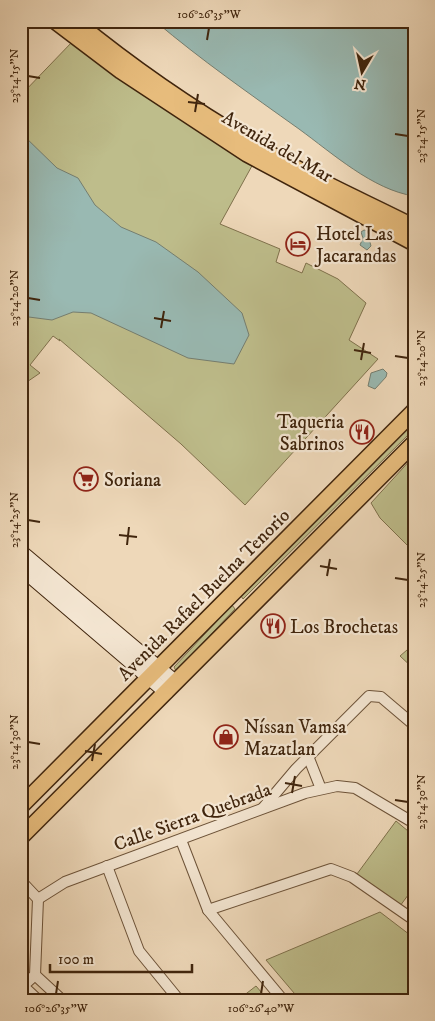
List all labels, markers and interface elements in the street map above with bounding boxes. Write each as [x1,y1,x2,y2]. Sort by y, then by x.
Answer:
text: 106°26'35"W [177,7,242,22]
north arrow [338,48,388,98]
text: 23°14'15"N [7,49,22,103]
text: N [353,74,367,94]
street label: Avenida del Mar [218,106,337,188]
text: 23°14'15"N [414,109,429,163]
place label: Hotel Las Jacarandas [314,223,396,268]
hotel icon: Hotel Las Jacarandas [285,231,311,257]
text: 23°14'20"N [7,269,22,326]
text: 23°14'20"N [414,329,429,386]
place label: Taqueria Sabrinos [277,411,344,456]
restaurant icon: Taqueria Sabrinos [349,419,375,445]
supermarket icon: Soriana [73,466,99,492]
place label: Soriana [104,469,161,492]
text: 23°14'25"N [7,492,22,548]
street label: Avenida Rafael Buelna Tenorio [113,504,295,686]
text: 23°14'25"N [414,552,429,608]
restaurant icon: Los Brochetas [260,613,286,639]
place label: Los Brochetas [290,616,398,639]
text: 23°14'30"N [7,714,22,770]
place label: Níssan Vamsa Mazatlan [244,716,346,761]
shop icon: Níssan Vamsa Mazatlan [213,724,239,750]
text: 23°14'30"N [414,774,429,830]
street label: Calle Sierra Quebrada [111,778,274,857]
scale bar [50,941,192,973]
text: 100 m [58,950,94,969]
text: 106°26'35"W [24,1001,89,1016]
text: 106°26'40"W [228,1001,295,1016]

